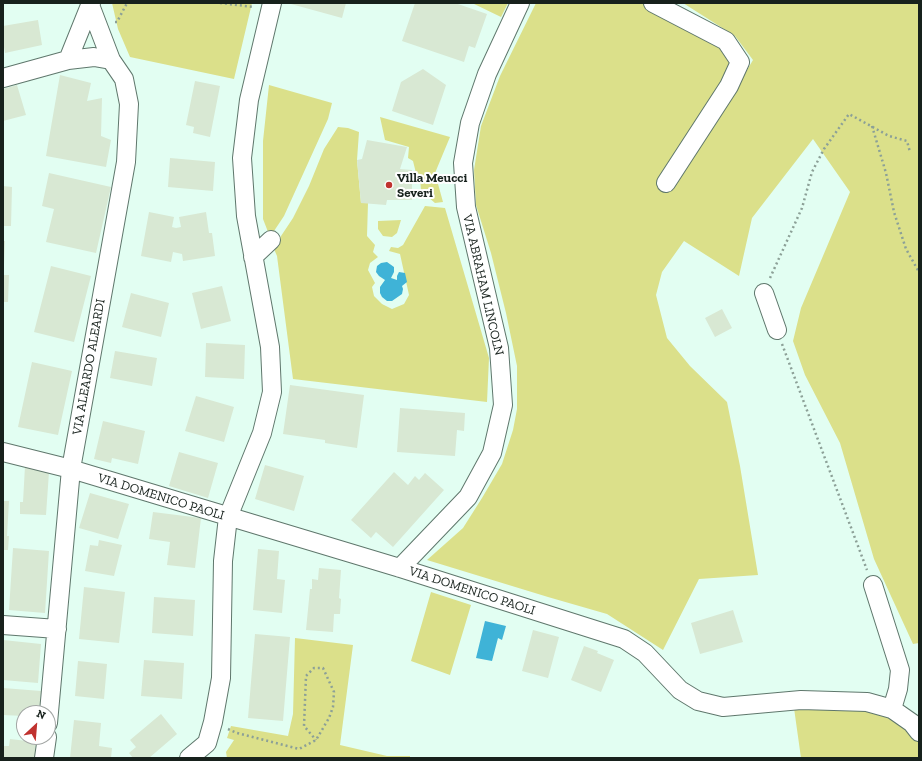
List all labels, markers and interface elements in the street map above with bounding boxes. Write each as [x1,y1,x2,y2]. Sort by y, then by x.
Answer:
place label: Villa Meucci Severi [397,170,467,201]
marker: Villa Meucci Severi [384,180,394,190]
street label: VIA ABRAHAM LINCOLN [459,213,507,357]
street label: VIA ALEARDO ALEARDI [69,298,109,436]
street label: VIA DOMENICO PAOLI [96,470,226,524]
street label: VIA DOMENICO PAOLI [407,563,537,619]
north arrow [16,705,56,745]
text: N [34,707,48,722]

